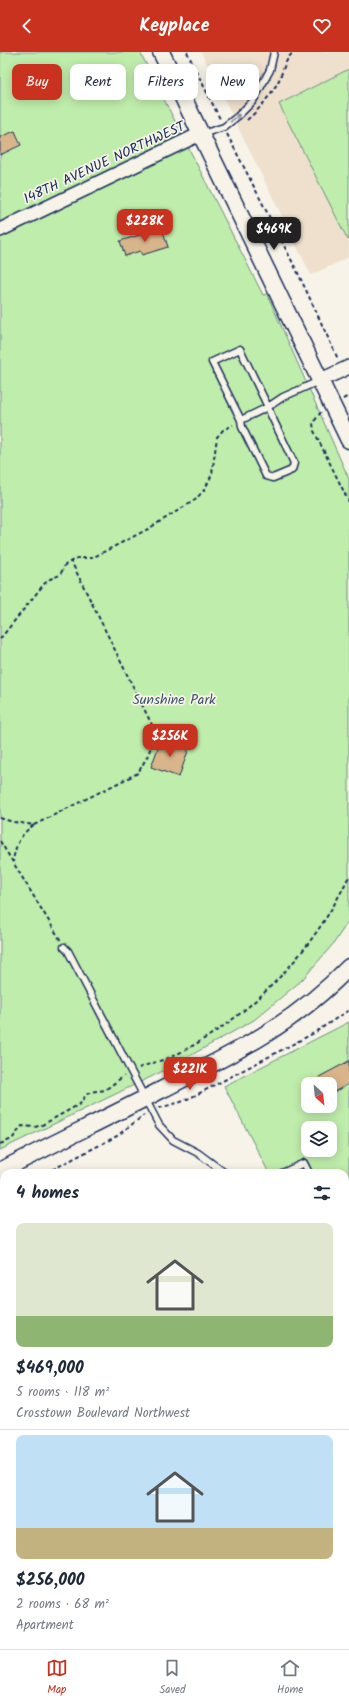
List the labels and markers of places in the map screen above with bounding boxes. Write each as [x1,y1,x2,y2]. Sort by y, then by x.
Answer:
pin: $228K [117,209,173,243]
pin: $469K [246,217,302,251]
pin: $256K [142,724,198,758]
pin: $221K [162,1057,218,1091]

